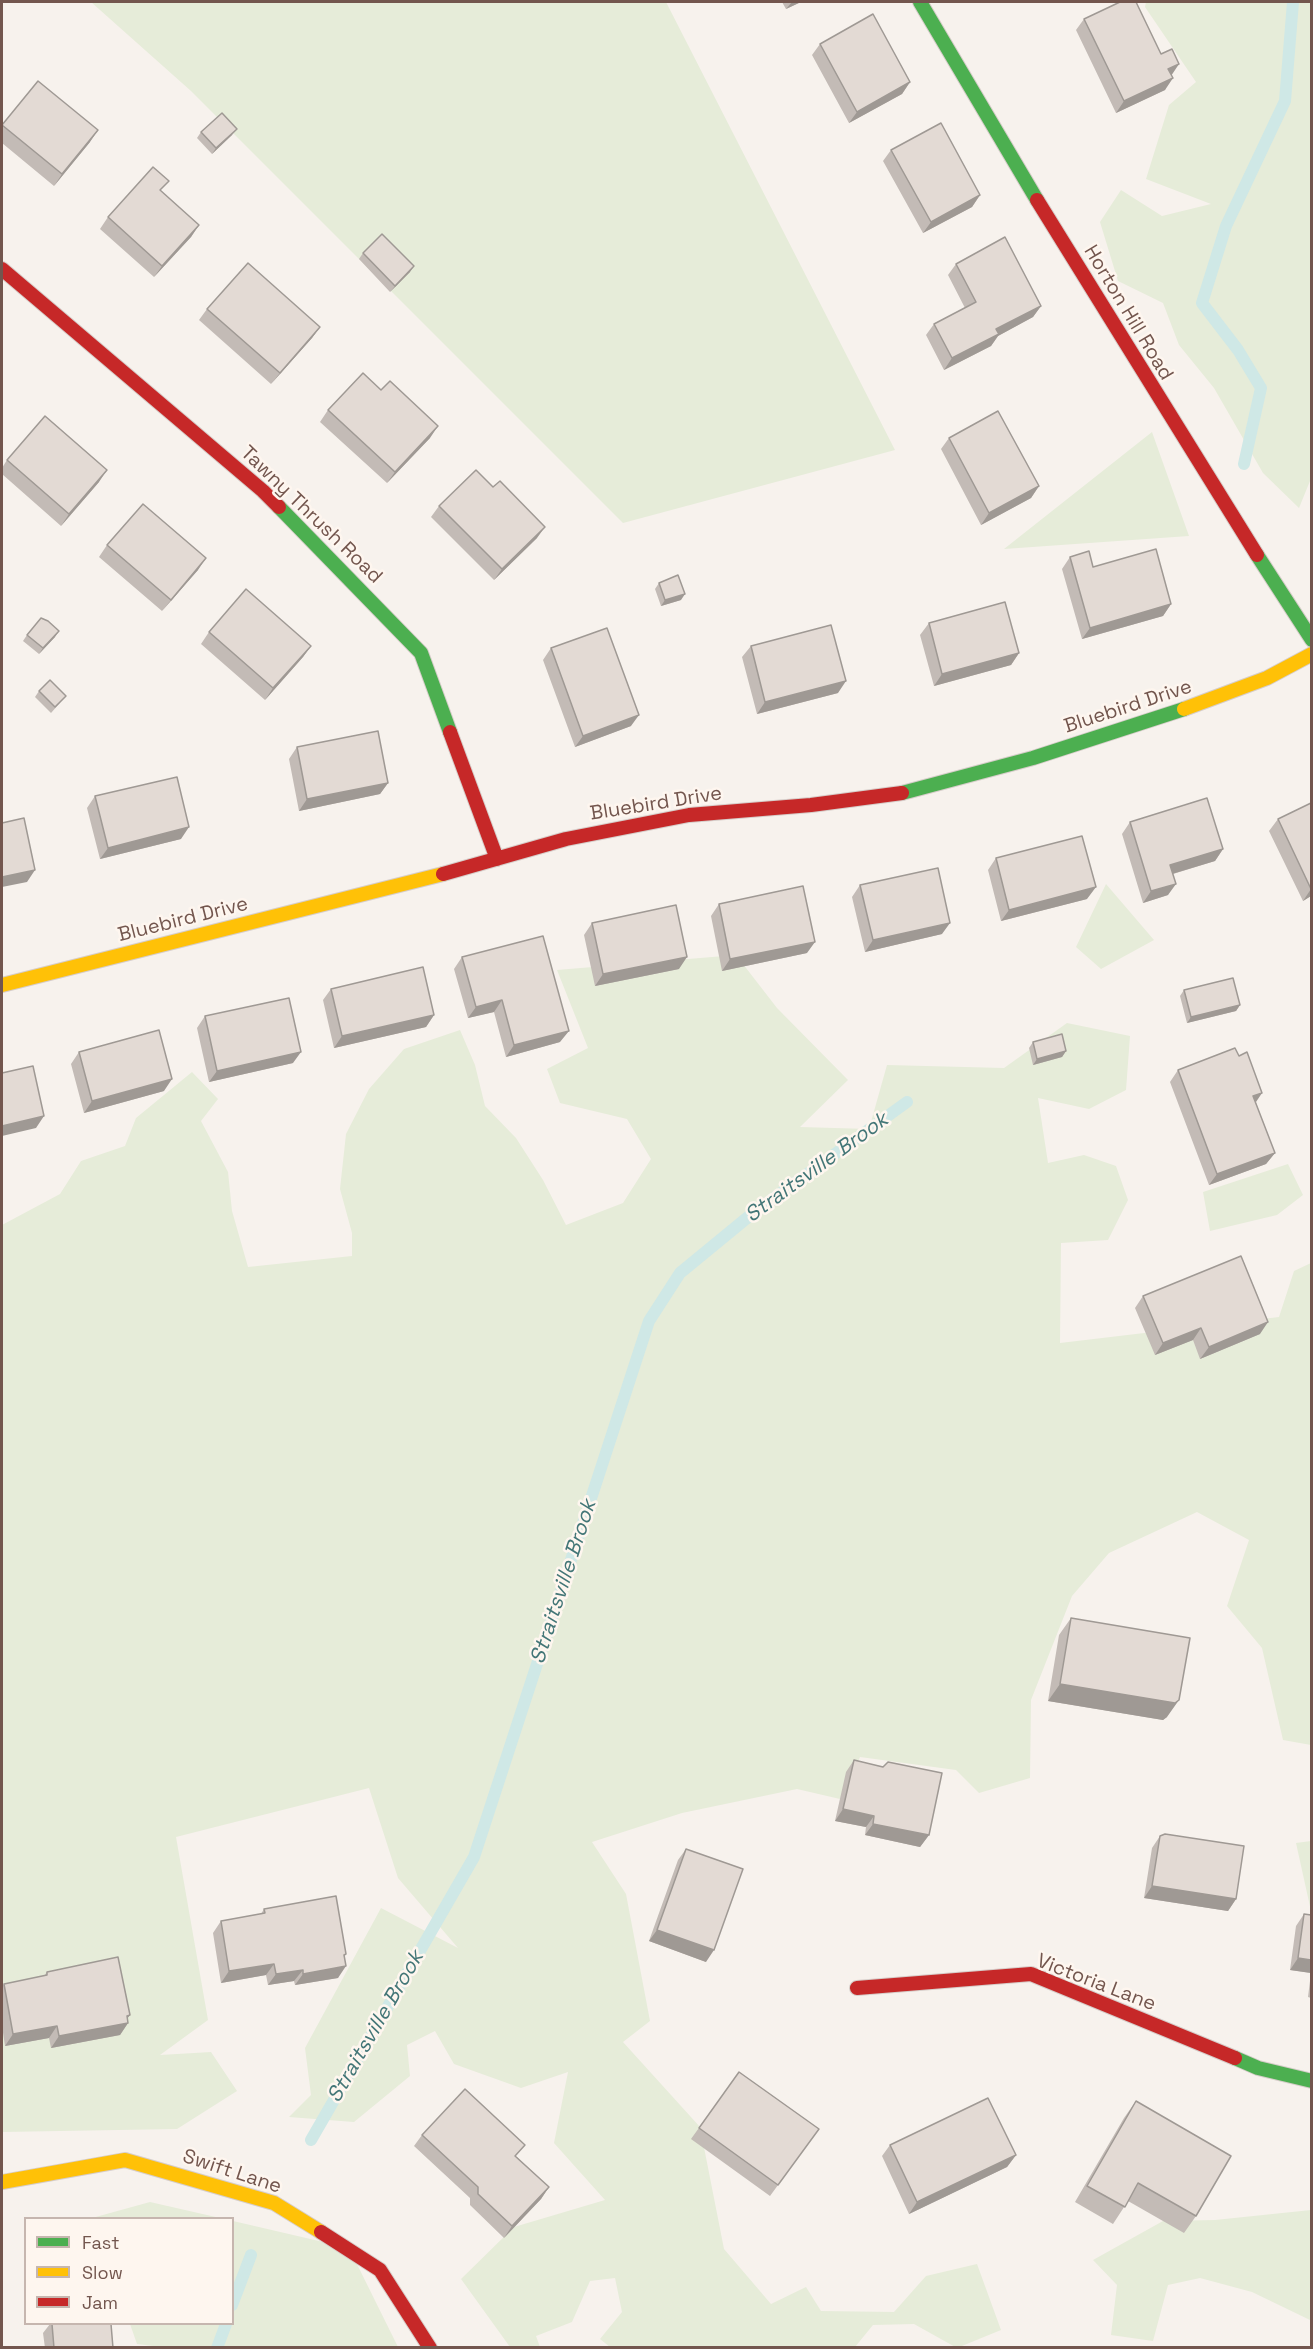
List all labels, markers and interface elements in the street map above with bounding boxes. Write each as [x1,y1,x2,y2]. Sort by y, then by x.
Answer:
street label: Horton Hill Road [1078,241,1178,385]
street label: Tawny Thrush Road [235,441,387,589]
street label: Bluebird Drive [1061,675,1195,739]
street label: Bluebird Drive [588,782,724,826]
street label: Bluebird Drive [116,892,250,948]
water label: Straitsville Brook [740,1108,894,1228]
water label: Straitsville Brook [526,1497,602,1667]
water label: Straitsville Brook [322,1947,430,2107]
street label: Victoria Lane [1033,1949,1159,2017]
street label: Swift Lane [180,2145,284,2199]
legend [24,2217,234,2325]
text: Fast [82,2231,119,2254]
text: Slow [82,2261,123,2284]
text: Jam [82,2291,118,2314]

